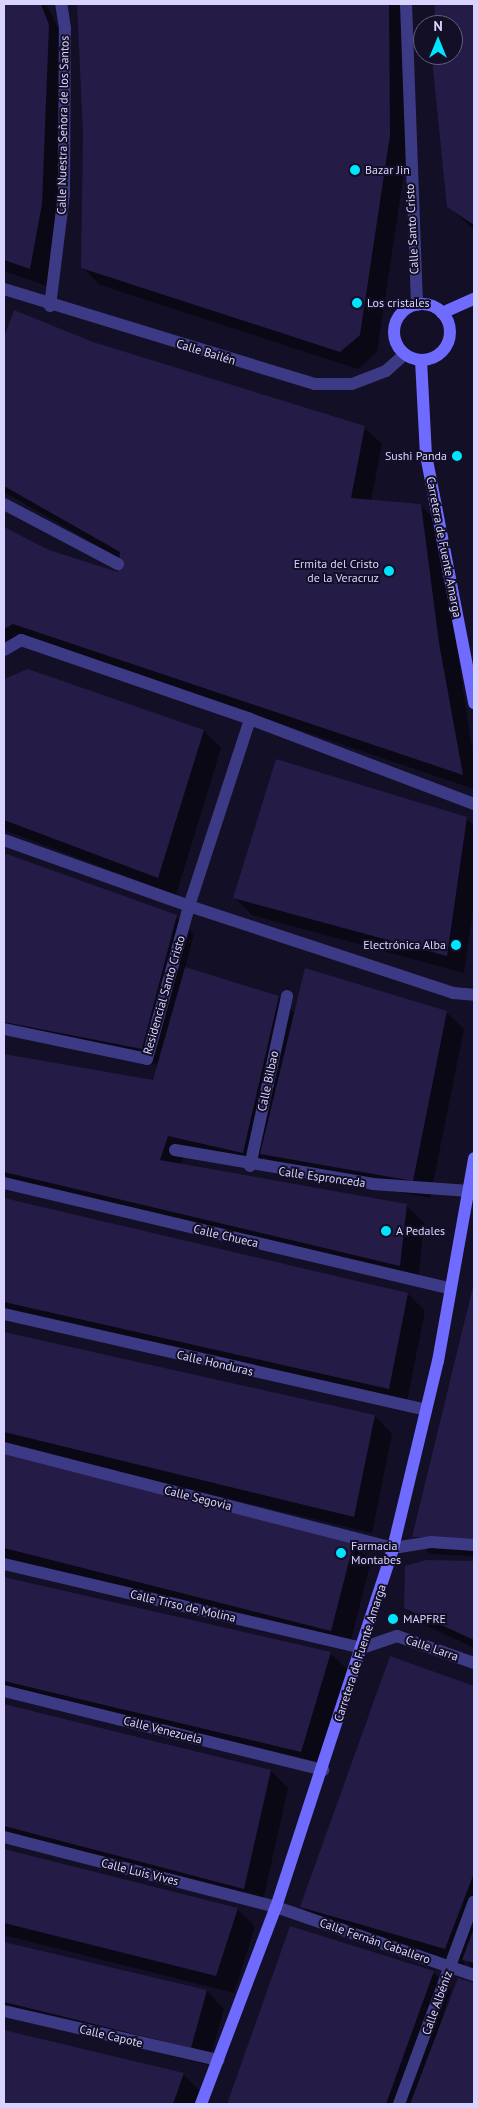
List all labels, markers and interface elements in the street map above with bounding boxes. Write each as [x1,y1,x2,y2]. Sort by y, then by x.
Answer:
north arrow [413,15,463,65]
text: N [433,17,443,35]
street label: Calle Nuestra Señora de los Santos [54,35,72,215]
place label: Bazar Jin [365,163,410,177]
marker: Bazar Jin [349,164,361,176]
street label: Calle Santo Cristo [402,183,422,275]
place label: Los cristales [367,296,430,310]
marker: Los cristales [351,297,363,309]
street label: Calle Bailén [175,336,237,368]
place label: Sushi Panda [385,449,447,463]
marker: Sushi Panda [451,450,463,462]
street label: Carretera de Fuente Amarga [423,475,465,619]
place label: Ermita del Cristo de la Veracruz [294,557,379,585]
marker: Ermita del Cristo de la Veracruz [383,565,395,577]
street label: Residencial Santo Cristo [140,934,188,1056]
place label: Electrónica Alba [363,938,446,952]
marker: Electrónica Alba [450,939,462,951]
street label: Calle Bilbao [255,1049,281,1113]
street label: Calle Espronceda [278,1164,366,1190]
street label: Calle Chueca [192,1222,260,1250]
place label: A Pedales [396,1224,446,1238]
marker: A Pedales [380,1225,392,1237]
street label: Calle Honduras [175,1347,255,1379]
street label: Calle Segovia [163,1483,233,1513]
place label: Farmacia Montabes [351,1539,401,1567]
marker: Farmacia Montabes [335,1547,347,1559]
street label: Carretera de Fuente Amarga [331,1582,389,1724]
street label: Calle Tirso de Molina [129,1587,237,1625]
place label: MAPFRE [403,1612,446,1626]
marker: MAPFRE [387,1613,399,1625]
street label: Calle Larra [404,1632,460,1664]
street label: Calle Venezuela [122,1713,204,1747]
street label: Calle Luis Vives [100,1855,180,1889]
street label: Calle Fernán Caballero [318,1915,432,1967]
street label: Calle Albéniz [419,1969,455,2037]
street label: Calle Capote [78,2022,144,2050]

